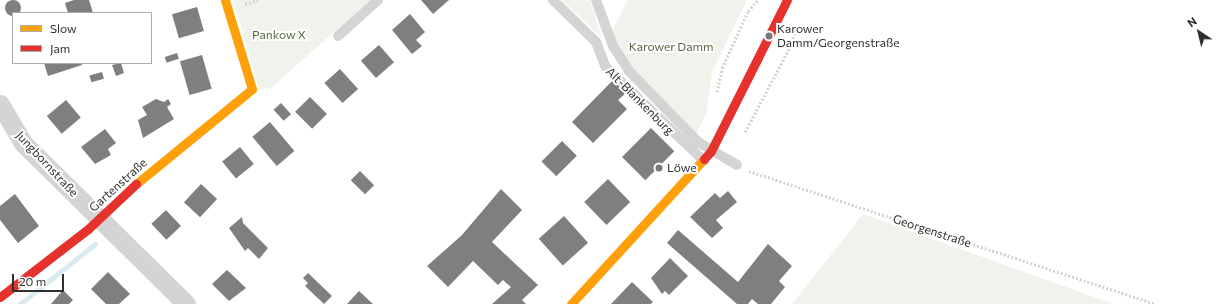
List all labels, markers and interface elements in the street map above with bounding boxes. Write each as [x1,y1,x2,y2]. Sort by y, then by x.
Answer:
legend [12,12,152,64]
north arrow [1179,12,1219,52]
text: N [1185,14,1199,29]
text: Slow [50,21,77,35]
place label: Karower Damm/Georgenstraße [777,22,900,50]
park label: Pankow X [252,28,306,42]
marker: Karower Damm/Georgenstraße [764,31,774,41]
park label: Karower Damm [629,40,713,54]
text: Jam [50,41,70,55]
street label: Alt-Blankenburg [603,64,677,138]
street label: Jungbornstraße [13,128,81,200]
street label: Gartenstraße [86,155,150,215]
place label: Löwe [667,161,697,175]
marker: Löwe [654,163,664,173]
street label: Georgenstraße [891,212,973,250]
scale bar [14,266,66,292]
text: 20 m [19,274,46,288]

